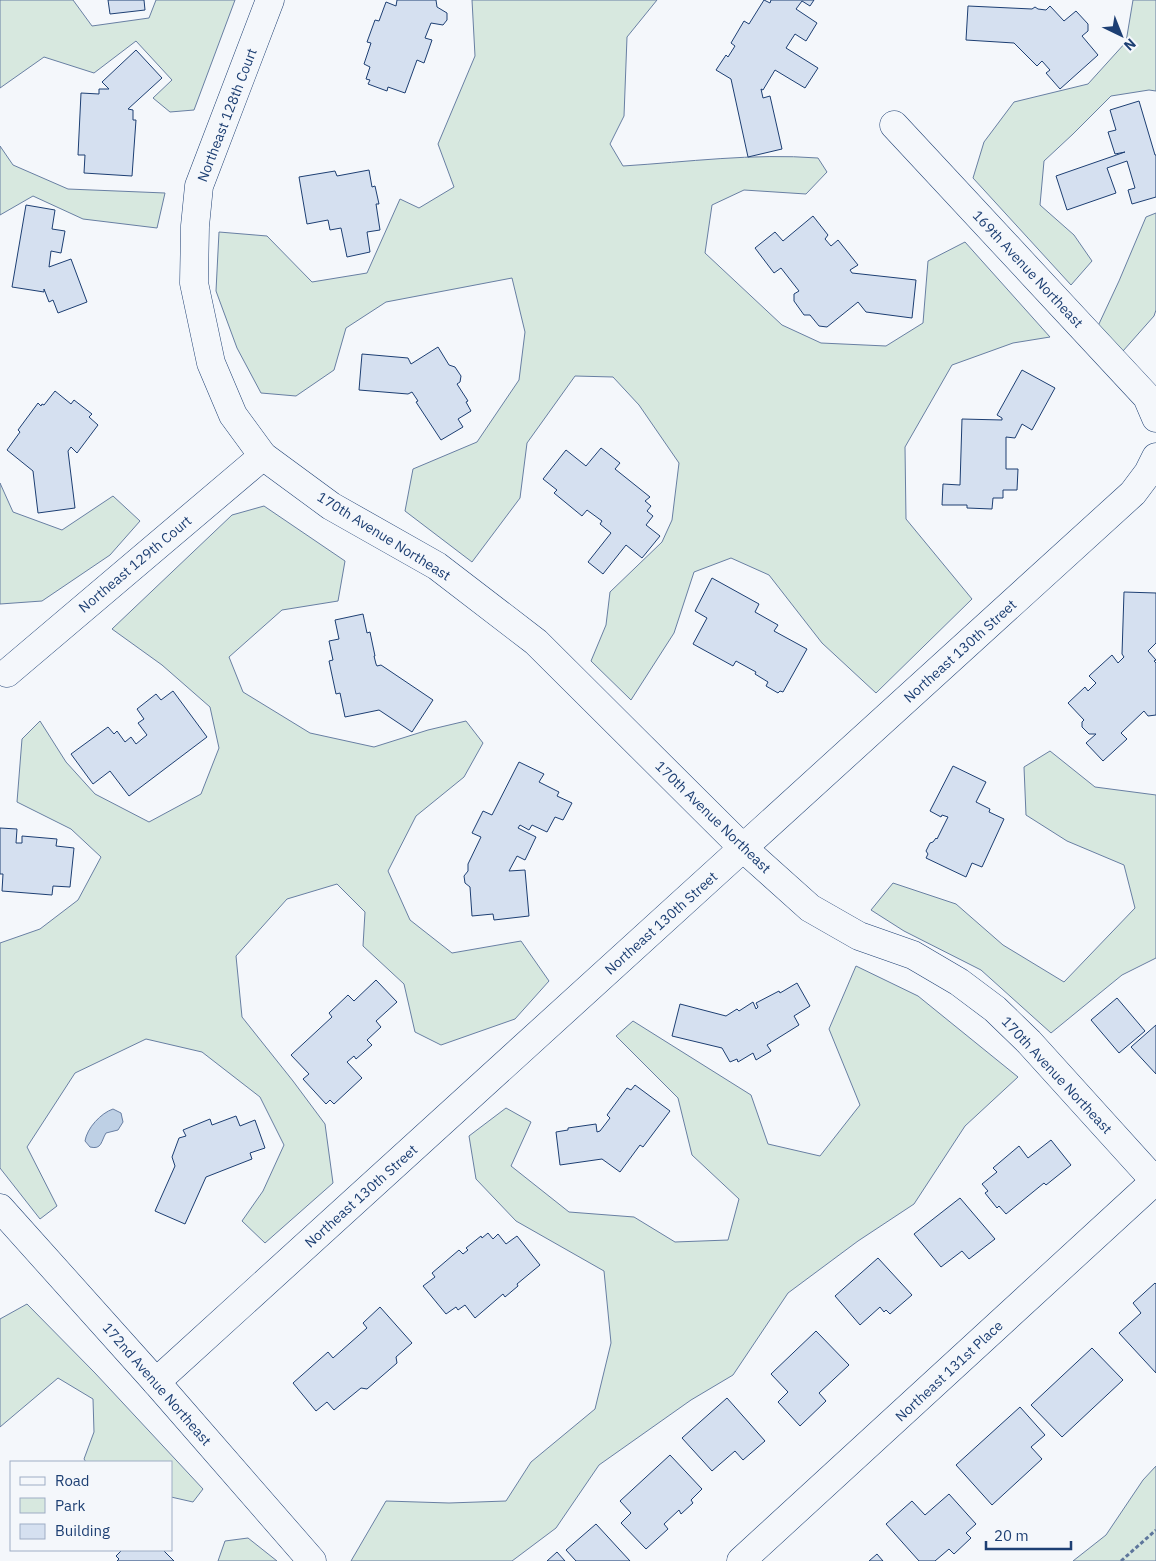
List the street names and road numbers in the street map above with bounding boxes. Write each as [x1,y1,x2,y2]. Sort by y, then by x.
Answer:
street label: Northeast 128th Court [193,45,261,184]
street label: 169th Avenue Northeast [969,207,1087,332]
street label: 170th Avenue Northeast [314,488,454,584]
street label: Northeast 129th Court [75,511,195,616]
street label: Northeast 130th Street [900,596,1020,706]
street label: 170th Avenue Northeast [651,757,775,877]
street label: Northeast 130th Street [601,868,721,978]
street label: 170th Avenue Northeast [998,1013,1116,1138]
street label: Northeast 130th Street [301,1141,421,1251]
street label: Northeast 131st Place [892,1316,1007,1425]
street label: 172nd Avenue Northeast [99,1319,215,1449]

